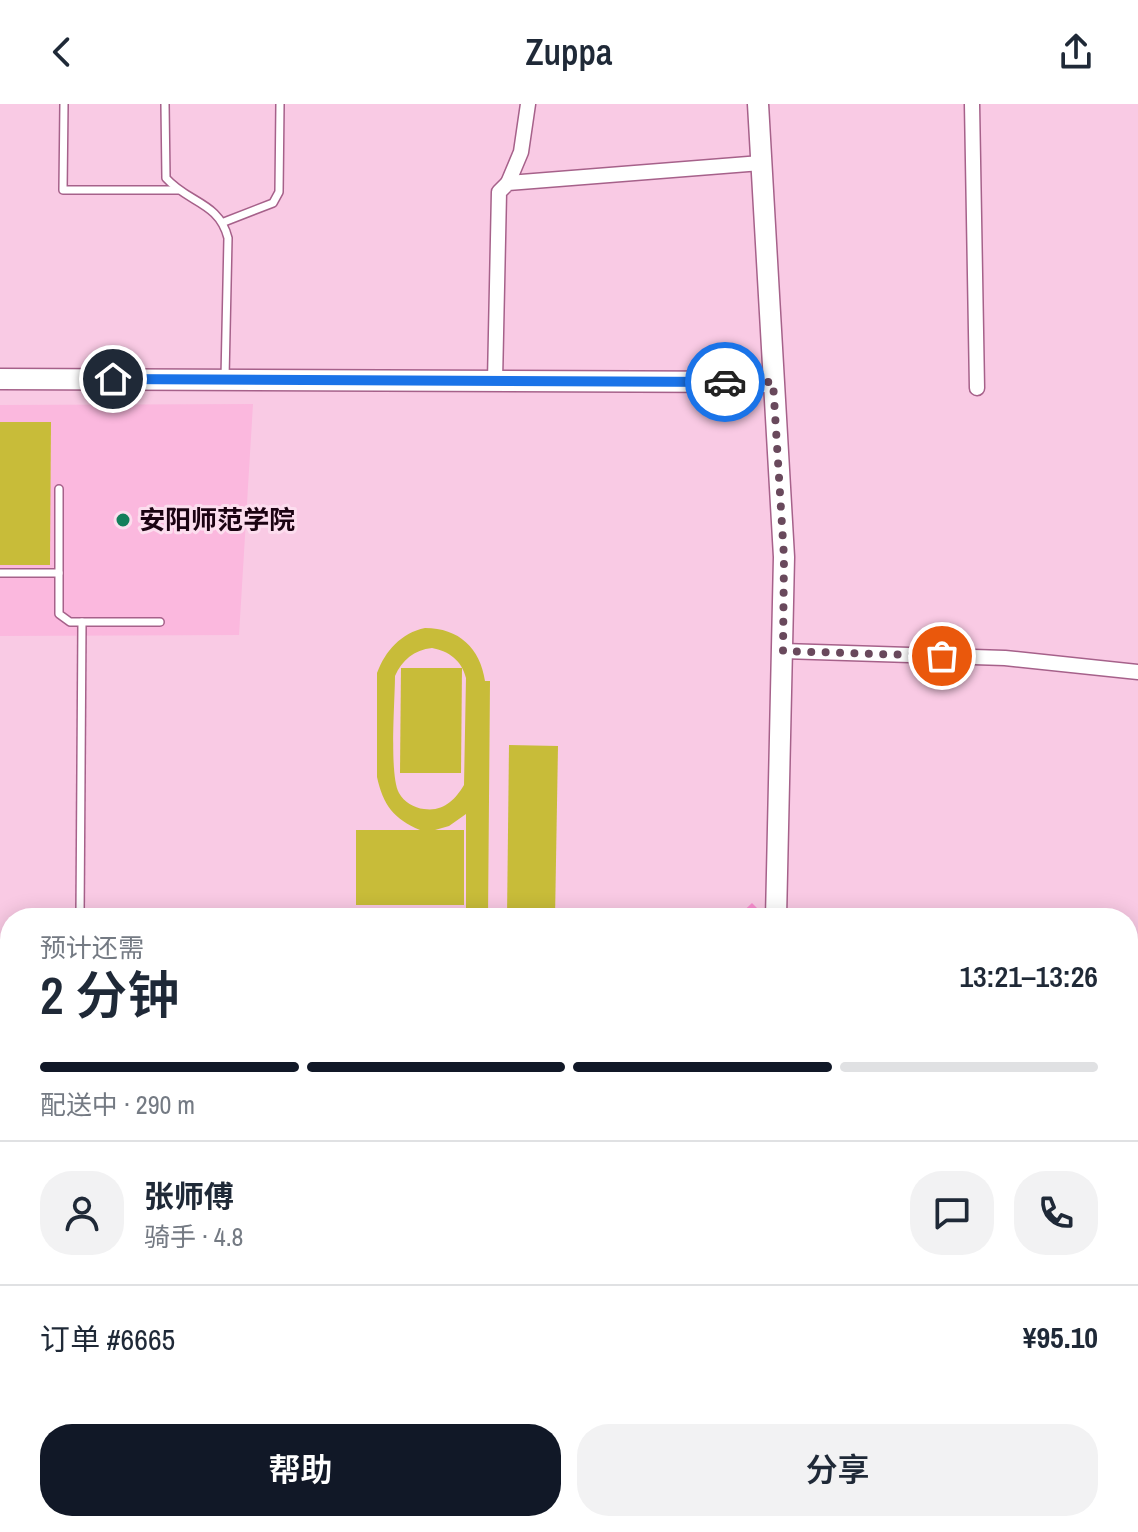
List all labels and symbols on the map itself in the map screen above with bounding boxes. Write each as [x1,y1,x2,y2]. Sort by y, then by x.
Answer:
courier [685,342,765,422]
pin [79,345,147,413]
place label: 安阳师范学院 [139,502,295,537]
marker: 安阳师范学院 [114,511,132,529]
pin [908,622,976,690]

